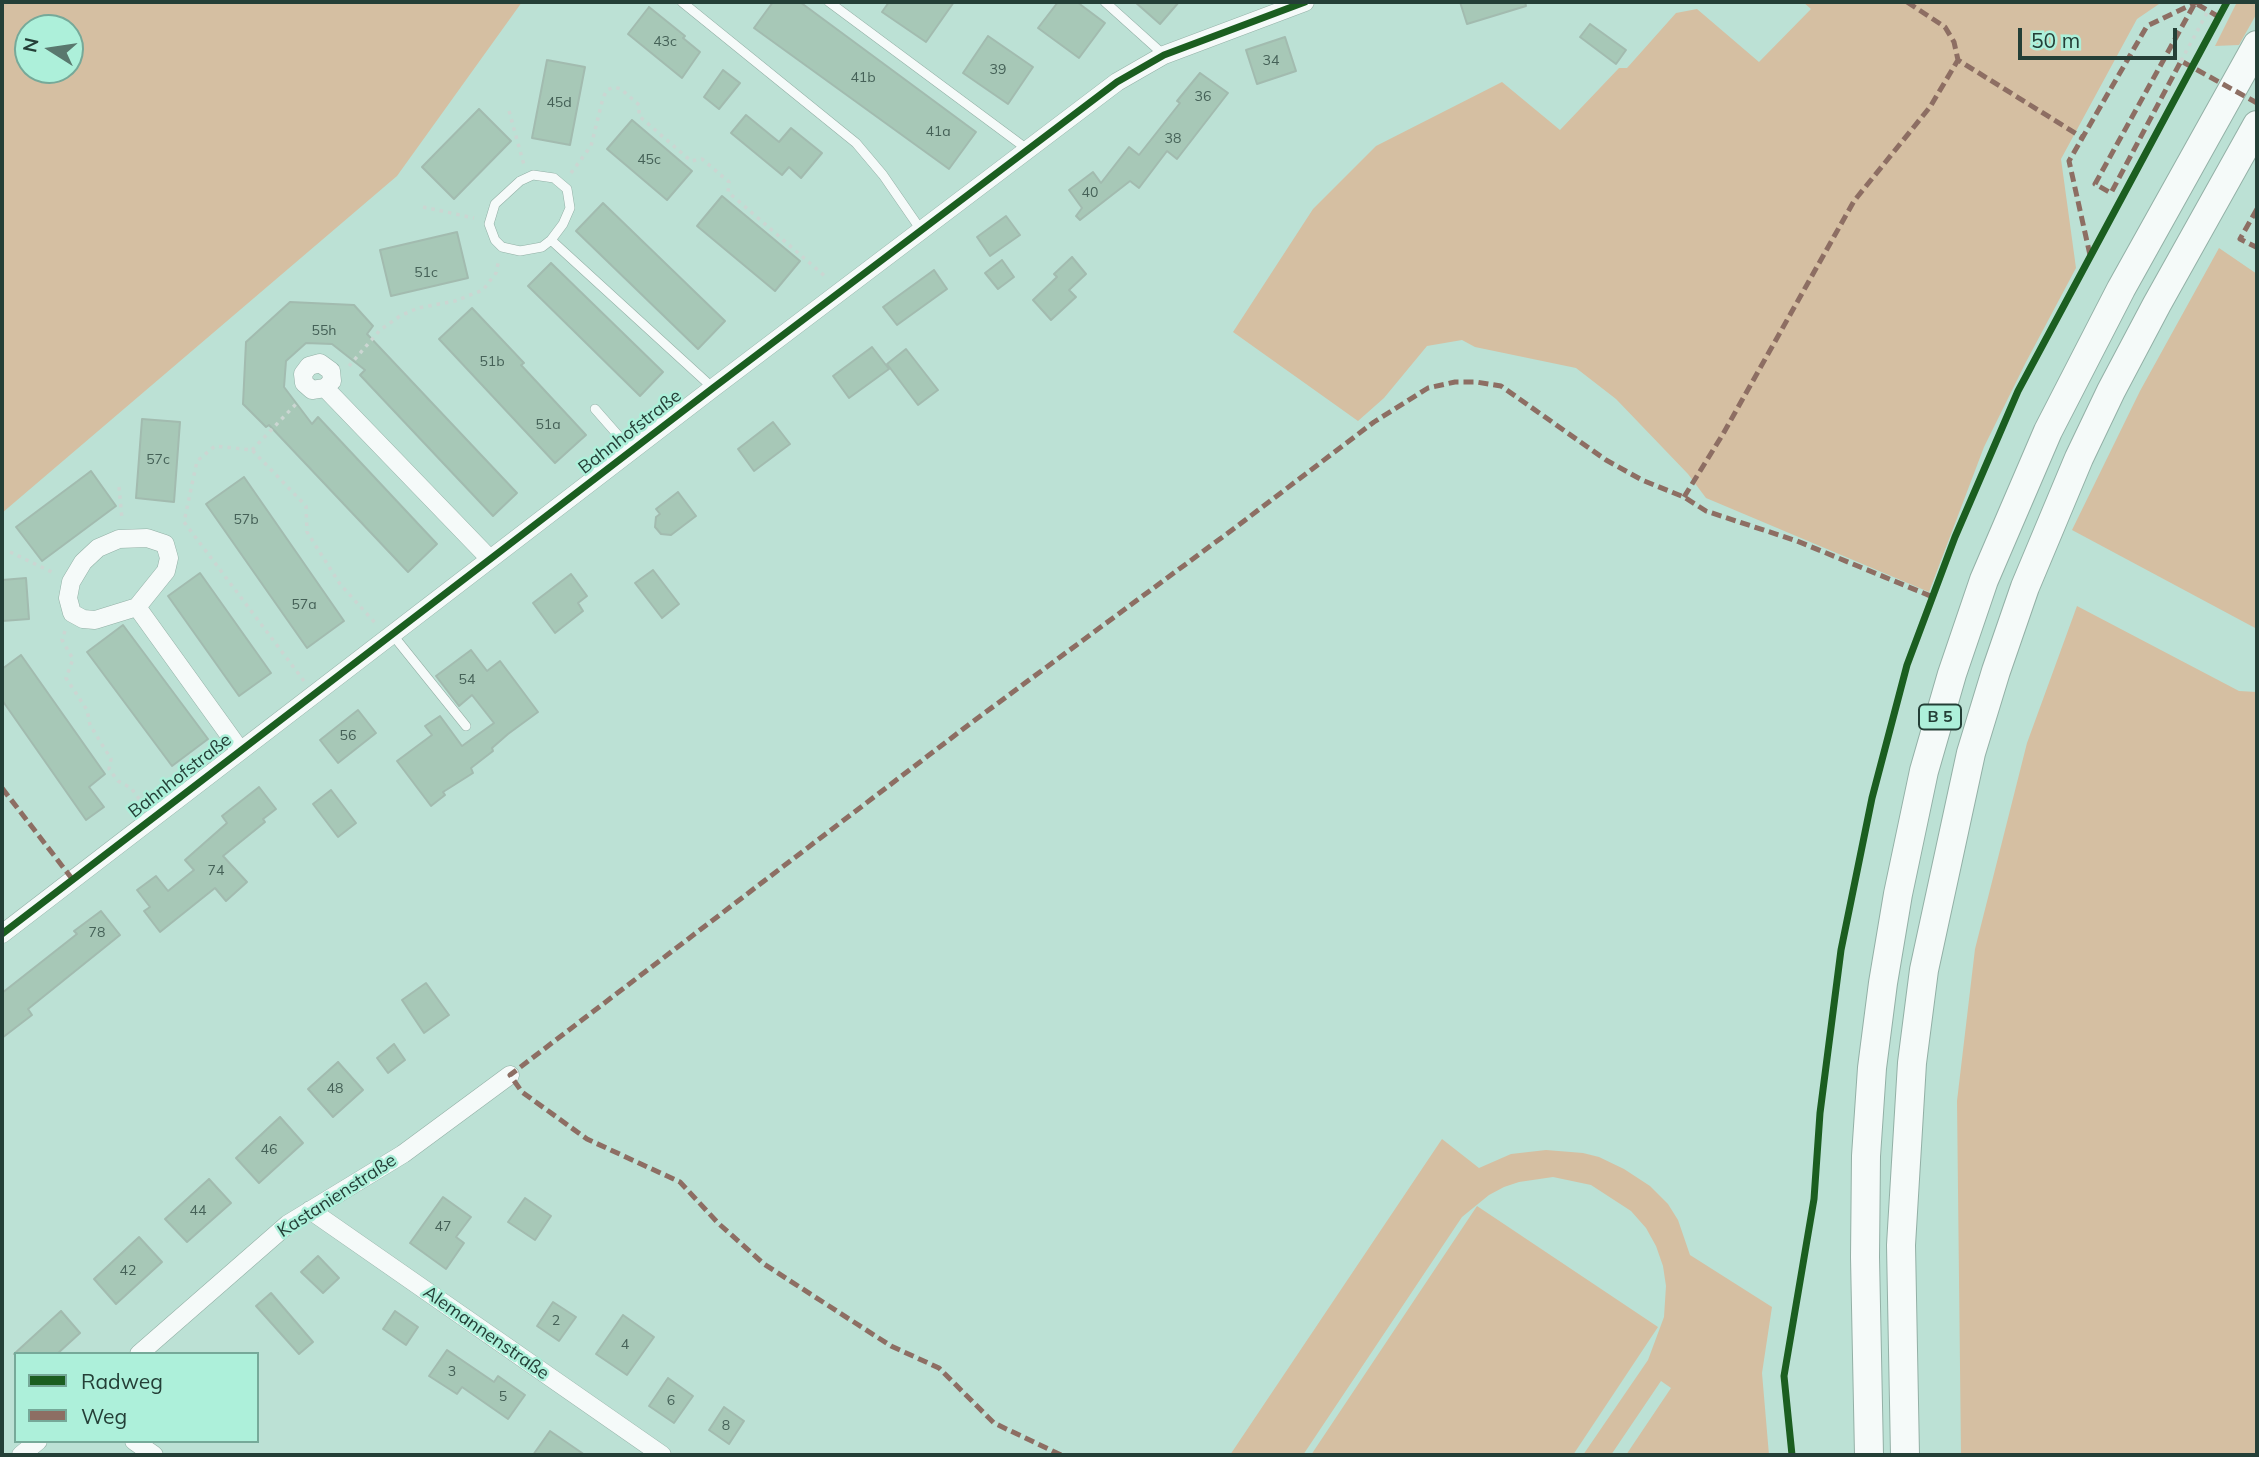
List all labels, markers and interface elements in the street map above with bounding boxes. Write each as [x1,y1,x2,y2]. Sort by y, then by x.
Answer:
north arrow [14,14,84,84]
scale bar [2021,14,2180,58]
text: 50 m [2031,27,2080,53]
house number: 43c [653,34,677,50]
text: N [17,36,44,55]
house number: 34 [1263,53,1279,69]
house number: 39 [990,62,1006,78]
house number: 41b [850,70,876,86]
house number: 36 [1195,89,1211,105]
house number: 45d [546,95,572,111]
house number: 41a [925,124,951,140]
house number: 38 [1165,131,1181,147]
house number: 45c [637,152,661,168]
house number: 40 [1082,185,1098,201]
house number: 51c [414,265,438,281]
house number: 55h [311,323,337,339]
house number: 51b [479,354,505,370]
street label: Bahnhofstraße [574,385,686,479]
house number: 51a [535,417,561,433]
house number: 57c [146,452,170,468]
house number: 57b [233,512,259,528]
house number: 57a [291,597,317,613]
house number: 54 [459,672,475,688]
road number: B 5 [1919,704,1961,730]
house number: 56 [340,728,356,744]
street label: Bahnhofstraße [124,729,236,823]
house number: 74 [208,863,224,879]
house number: 78 [89,925,105,941]
house number: 48 [327,1081,343,1097]
house number: 46 [261,1142,277,1158]
street label: Kastanienstraße [274,1150,400,1242]
house number: 44 [190,1203,206,1219]
house number: 47 [435,1219,451,1235]
house number: 42 [120,1263,136,1279]
street label: Alemannenstraße [419,1281,553,1385]
house number: 2 [552,1313,560,1329]
house number: 4 [621,1337,629,1353]
legend [14,1352,259,1443]
house number: 3 [448,1364,456,1380]
text: Radweg [81,1368,163,1394]
house number: 5 [499,1389,507,1405]
house number: 6 [667,1393,675,1409]
text: Weg [81,1403,127,1429]
house number: 8 [722,1418,730,1434]

